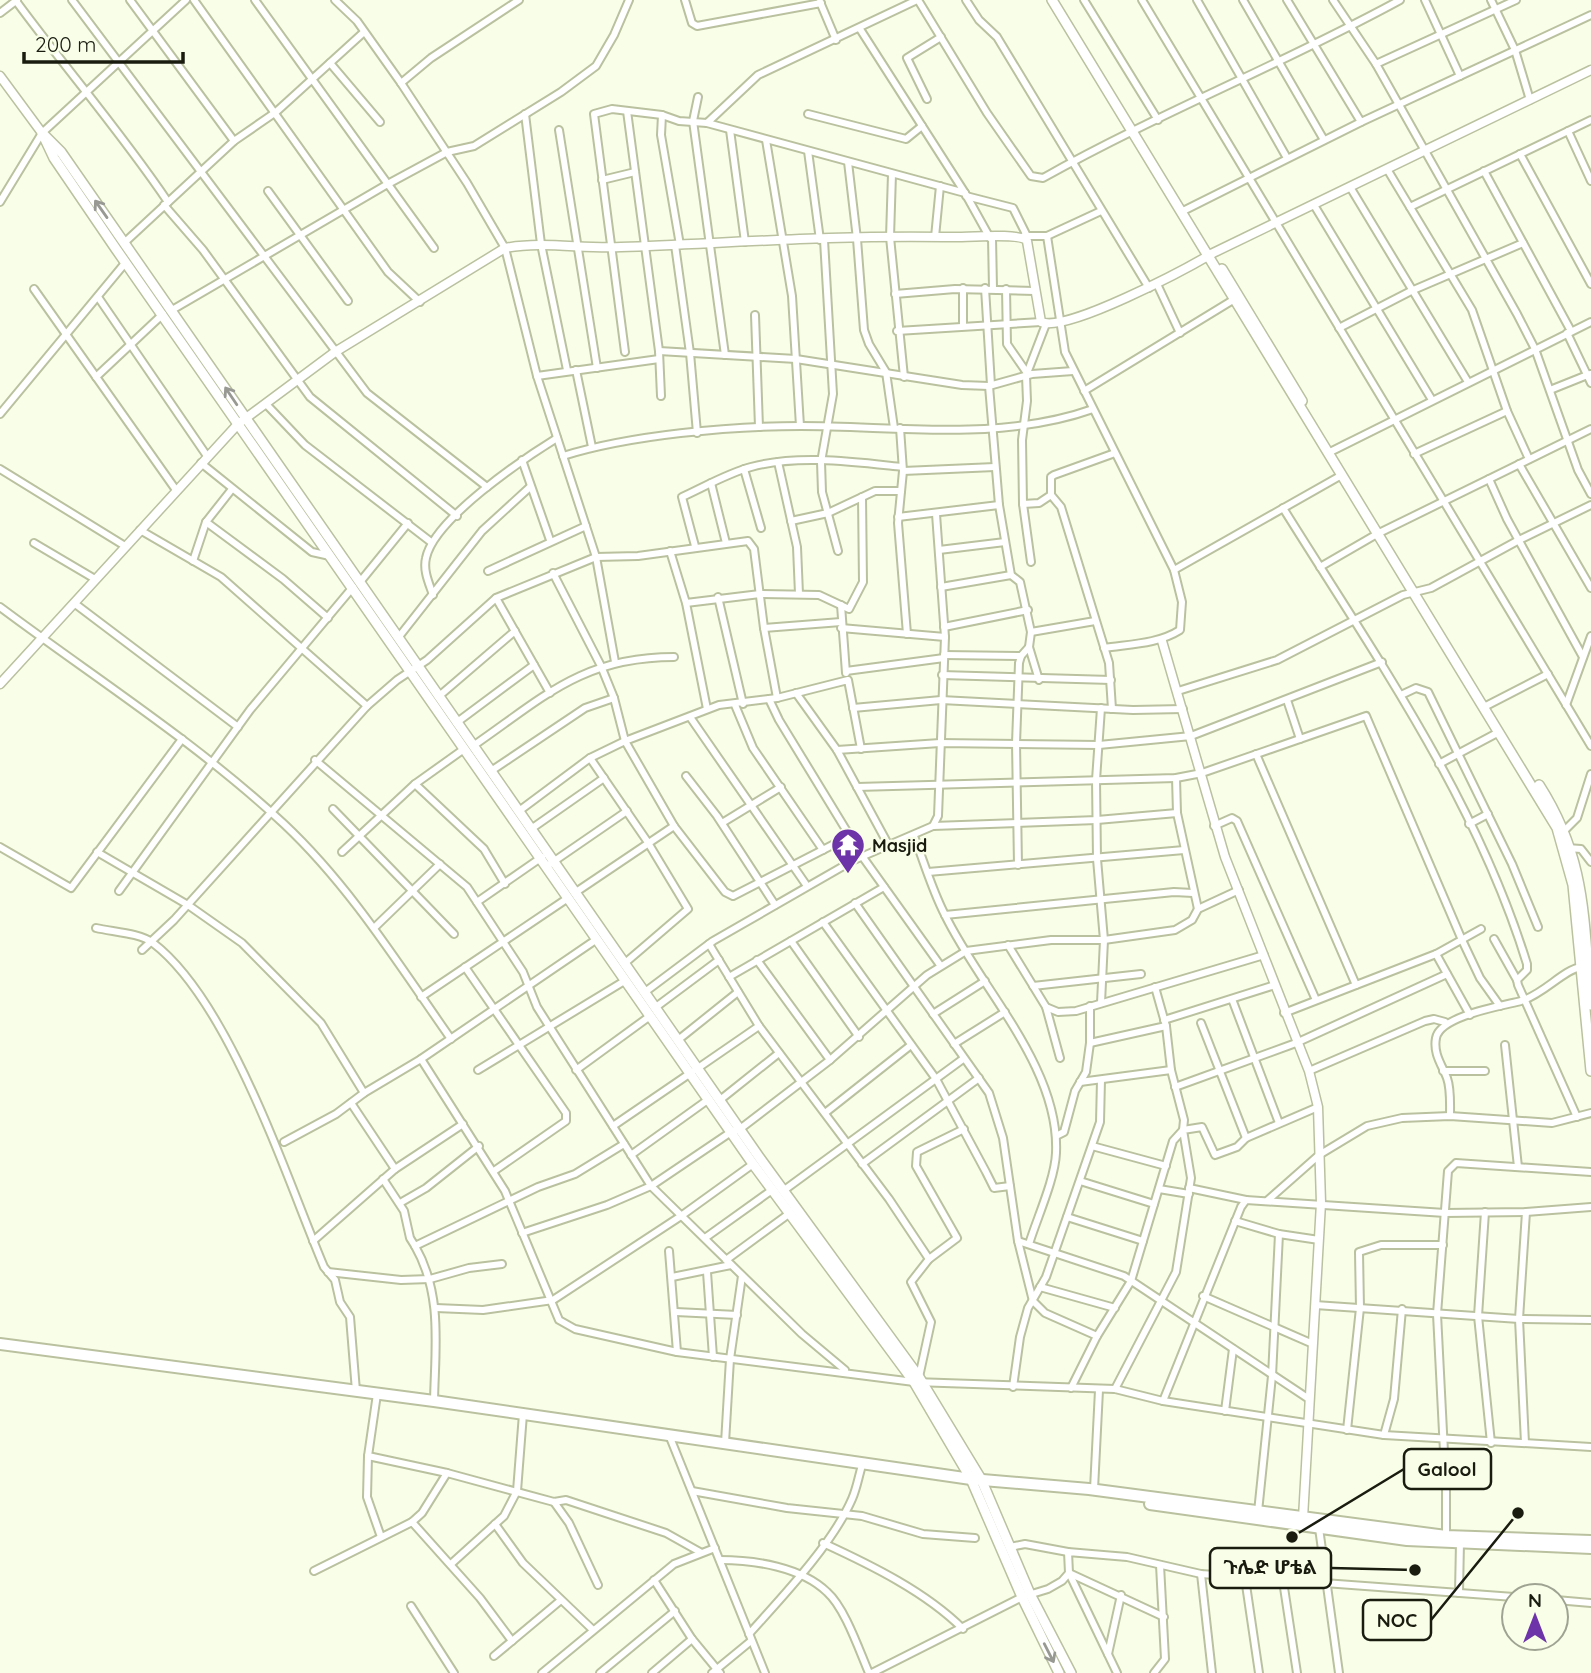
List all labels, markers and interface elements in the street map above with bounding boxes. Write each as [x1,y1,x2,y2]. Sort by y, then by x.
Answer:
scale bar [24,21,184,65]
text: 200 m [35,31,97,57]
one-way arrow [94,200,108,219]
one-way arrow [224,387,238,406]
temple icon: Masjid [829,826,867,875]
place label: Masjid [872,834,927,857]
callout: Galool [1404,1449,1491,1489]
text: Galool [1417,1457,1477,1481]
callout: ጉሌድ ሆቴል [1210,1548,1331,1588]
text: ጉሌድ ሆቴል [1223,1555,1317,1579]
north arrow [1500,1582,1570,1652]
text: N [1528,1588,1542,1612]
callout: NOC [1363,1600,1431,1640]
text: NOC [1377,1608,1417,1632]
one-way arrow [1043,1642,1057,1663]

